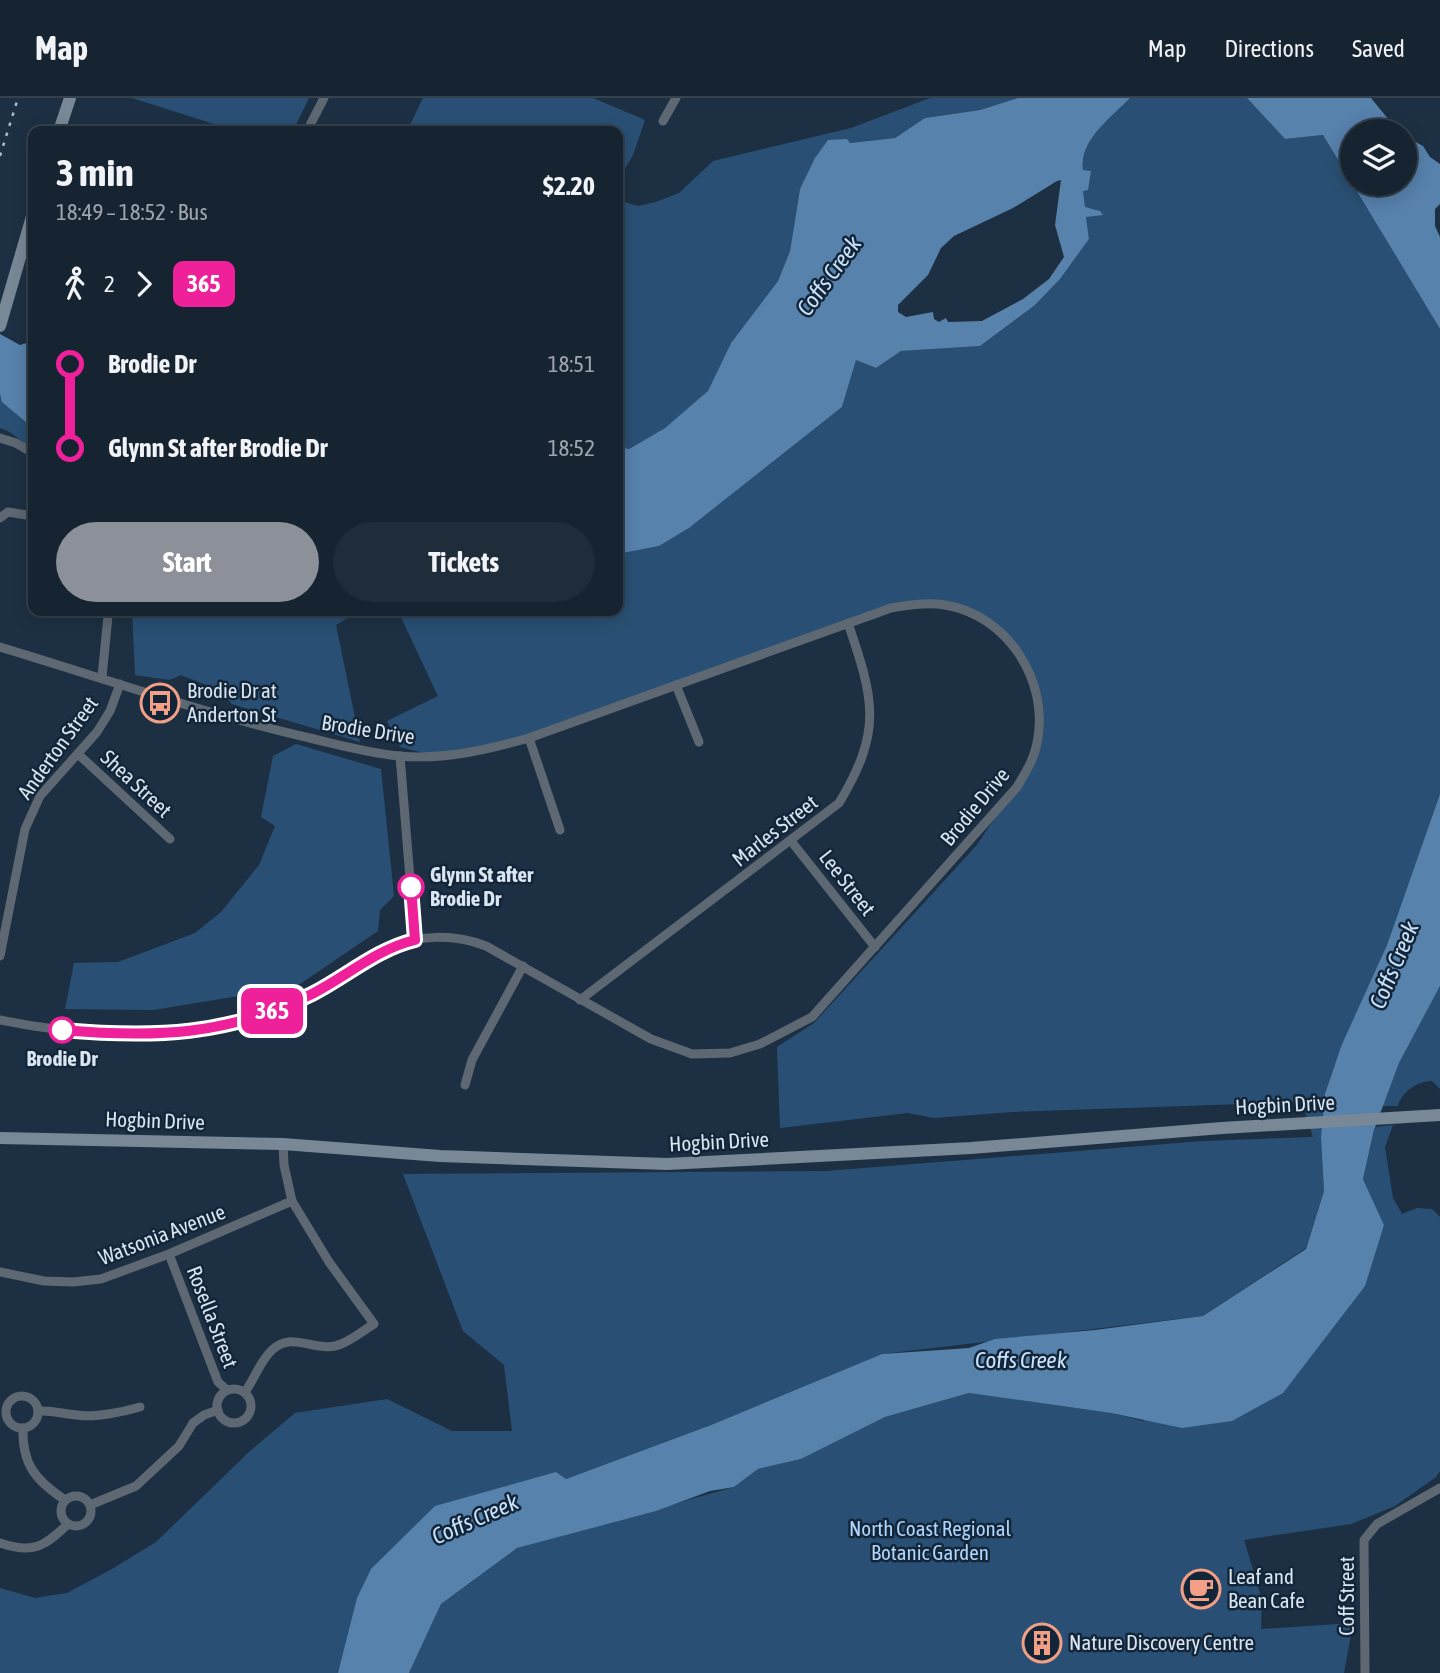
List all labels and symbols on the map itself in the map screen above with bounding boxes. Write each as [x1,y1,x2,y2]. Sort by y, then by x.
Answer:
water label: Coffs Creek [791,230,867,321]
place label: Brodie Dr at Anderton St [187,678,277,726]
bus stop icon: Brodie Dr at Anderton St [139,682,181,724]
street label: Anderton Street [12,691,102,803]
street label: Brodie Drive [320,710,416,748]
street label: Shea Street [97,745,177,822]
street label: Brodie Drive [935,763,1014,850]
street label: Marles Street [727,790,822,871]
street label: Lee Street [815,845,881,920]
place label: Glynn St after Brodie Dr [430,862,534,910]
marker: Glynn St after Brodie Dr [398,874,424,900]
water label: Coffs Creek [1364,917,1424,1012]
line badge: 365 [232,988,312,1034]
marker: Brodie Dr [49,1017,75,1043]
place label: Brodie Dr [26,1046,98,1070]
street label: Hogbin Drive [1235,1089,1335,1119]
street label: Hogbin Drive [105,1106,205,1134]
street label: Hogbin Drive [669,1126,769,1156]
street label: Watsonia Avenue [95,1199,228,1269]
street label: Rosella Street [183,1262,243,1371]
water label: Coffs Creek [975,1347,1068,1373]
water label: Coffs Creek [428,1488,523,1550]
park label: North Coast Regional Botanic Garden [849,1516,1011,1564]
street label: Coff Street [1334,1556,1358,1636]
place label: Leaf and Bean Cafe [1228,1564,1305,1612]
cafe icon: Leaf and Bean Cafe [1180,1568,1222,1610]
building icon: Nature Discovery Centre [1021,1622,1063,1664]
place label: Nature Discovery Centre [1069,1630,1254,1654]

